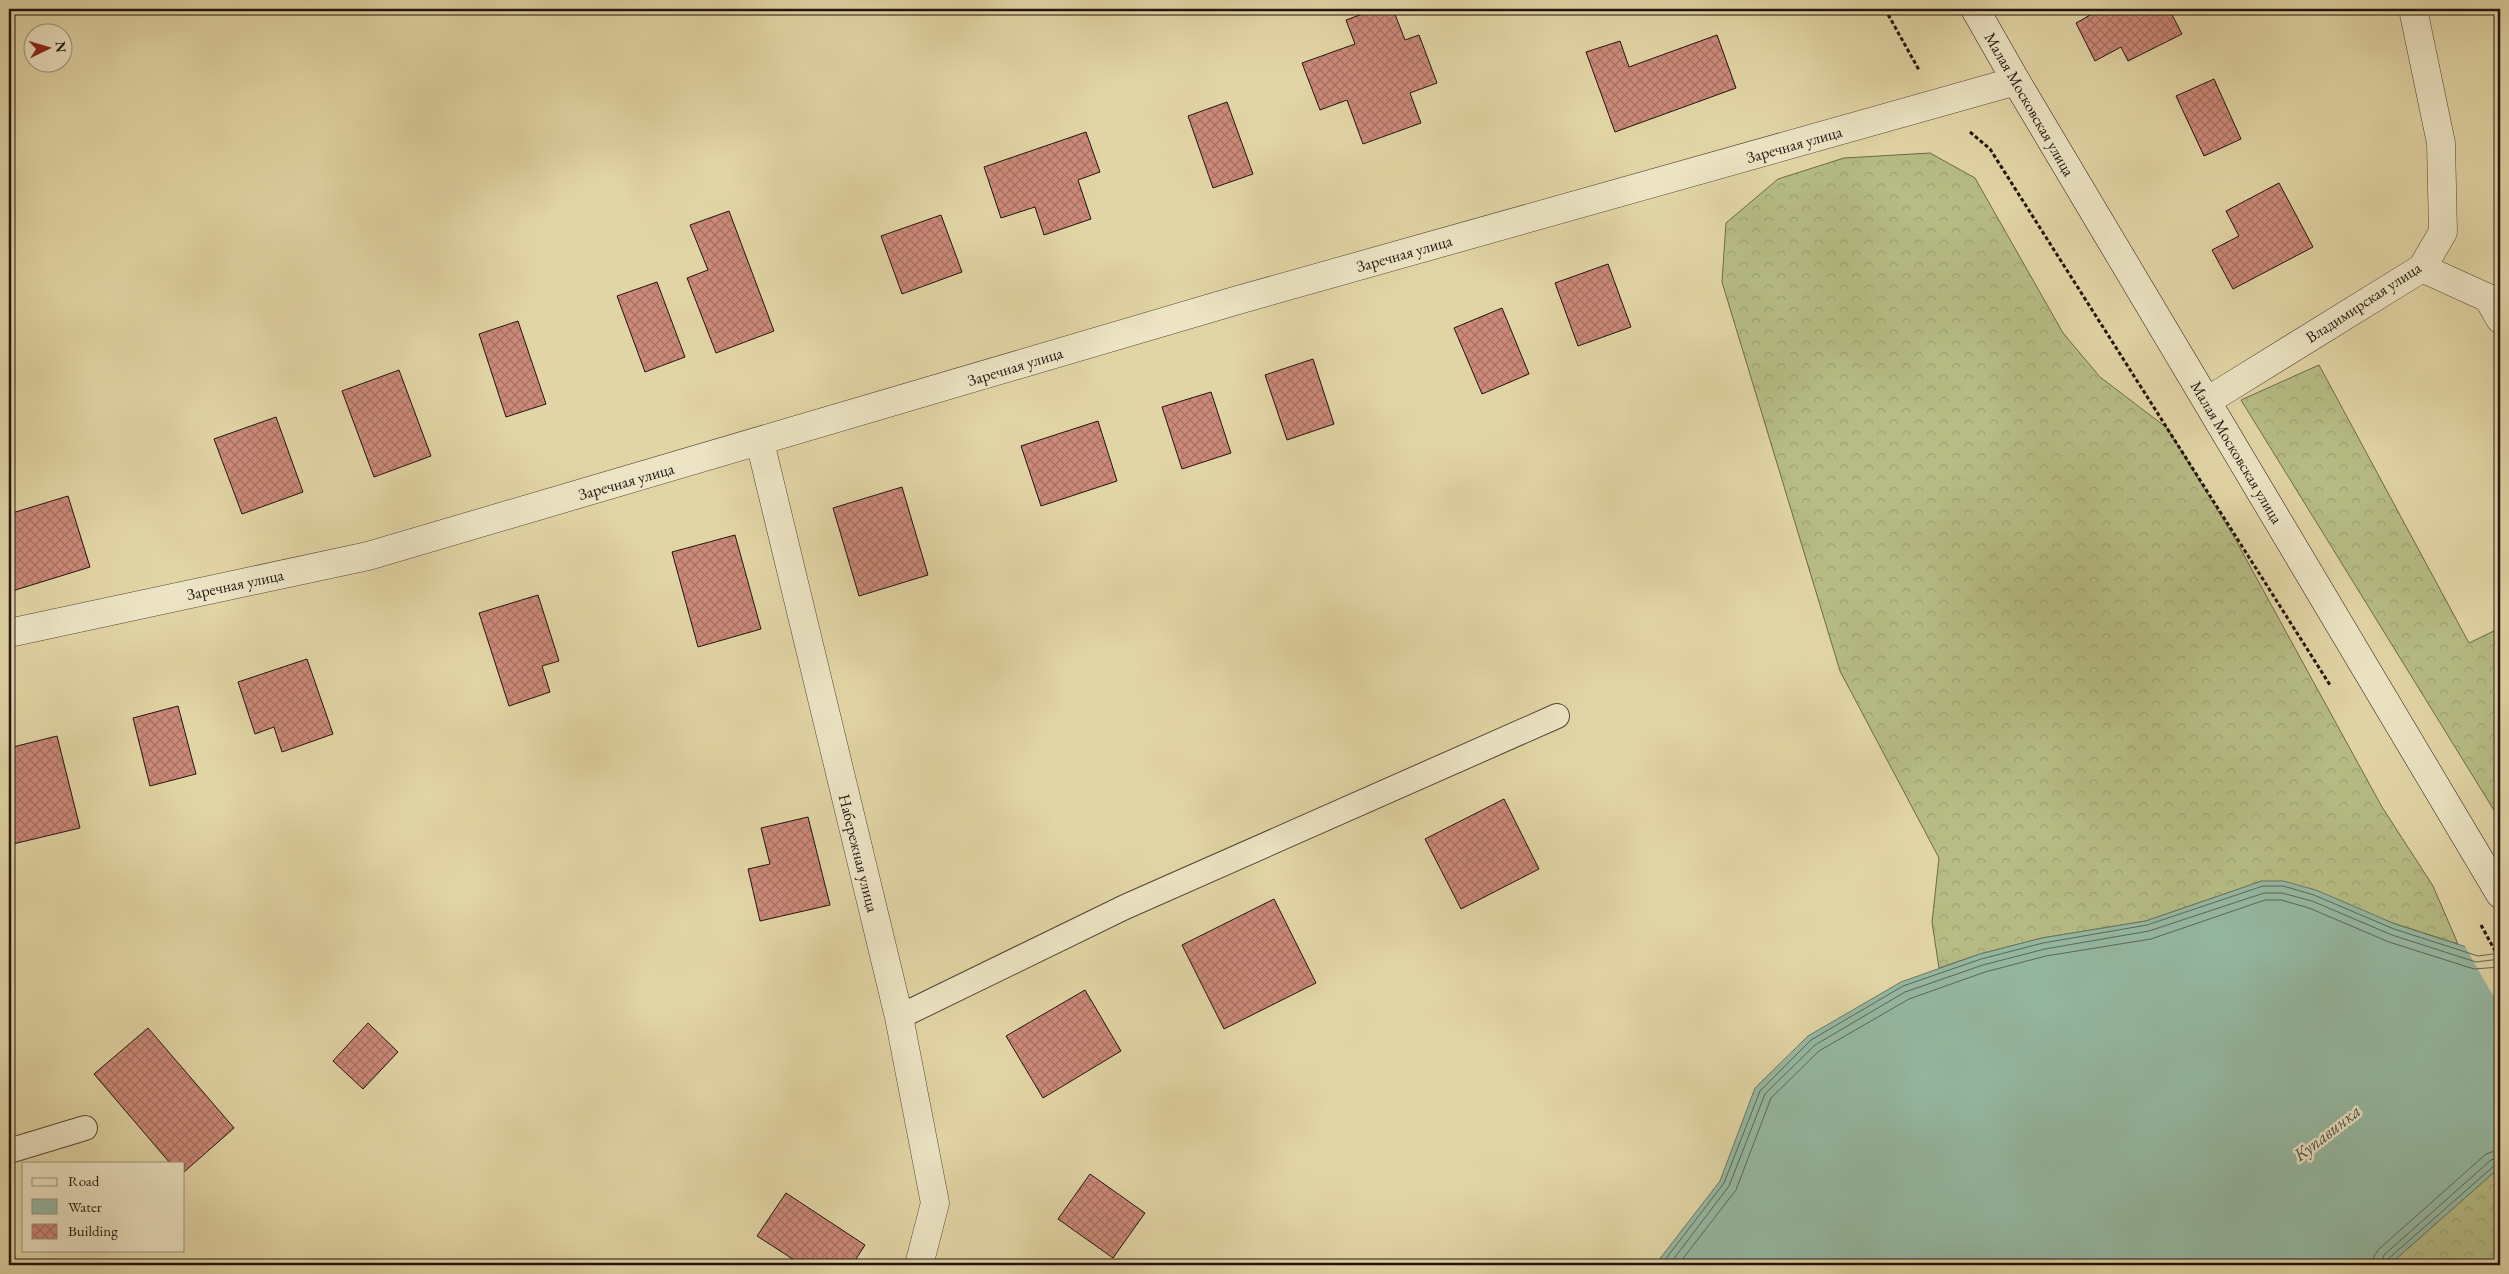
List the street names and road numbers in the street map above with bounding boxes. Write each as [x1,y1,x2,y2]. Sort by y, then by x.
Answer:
street label: Малая Московская улица [1980,28,2080,181]
street label: Заречная улица [1744,121,1845,168]
street label: Заречная улица [1354,230,1455,277]
street label: Владимирская улица [2301,257,2426,348]
street label: Заречная улица [965,342,1066,391]
street label: Малая Московская улица [2186,377,2288,528]
street label: Заречная улица [576,458,677,505]
street label: Заречная улица [185,564,286,605]
street label: Набережная улица [834,792,883,915]

